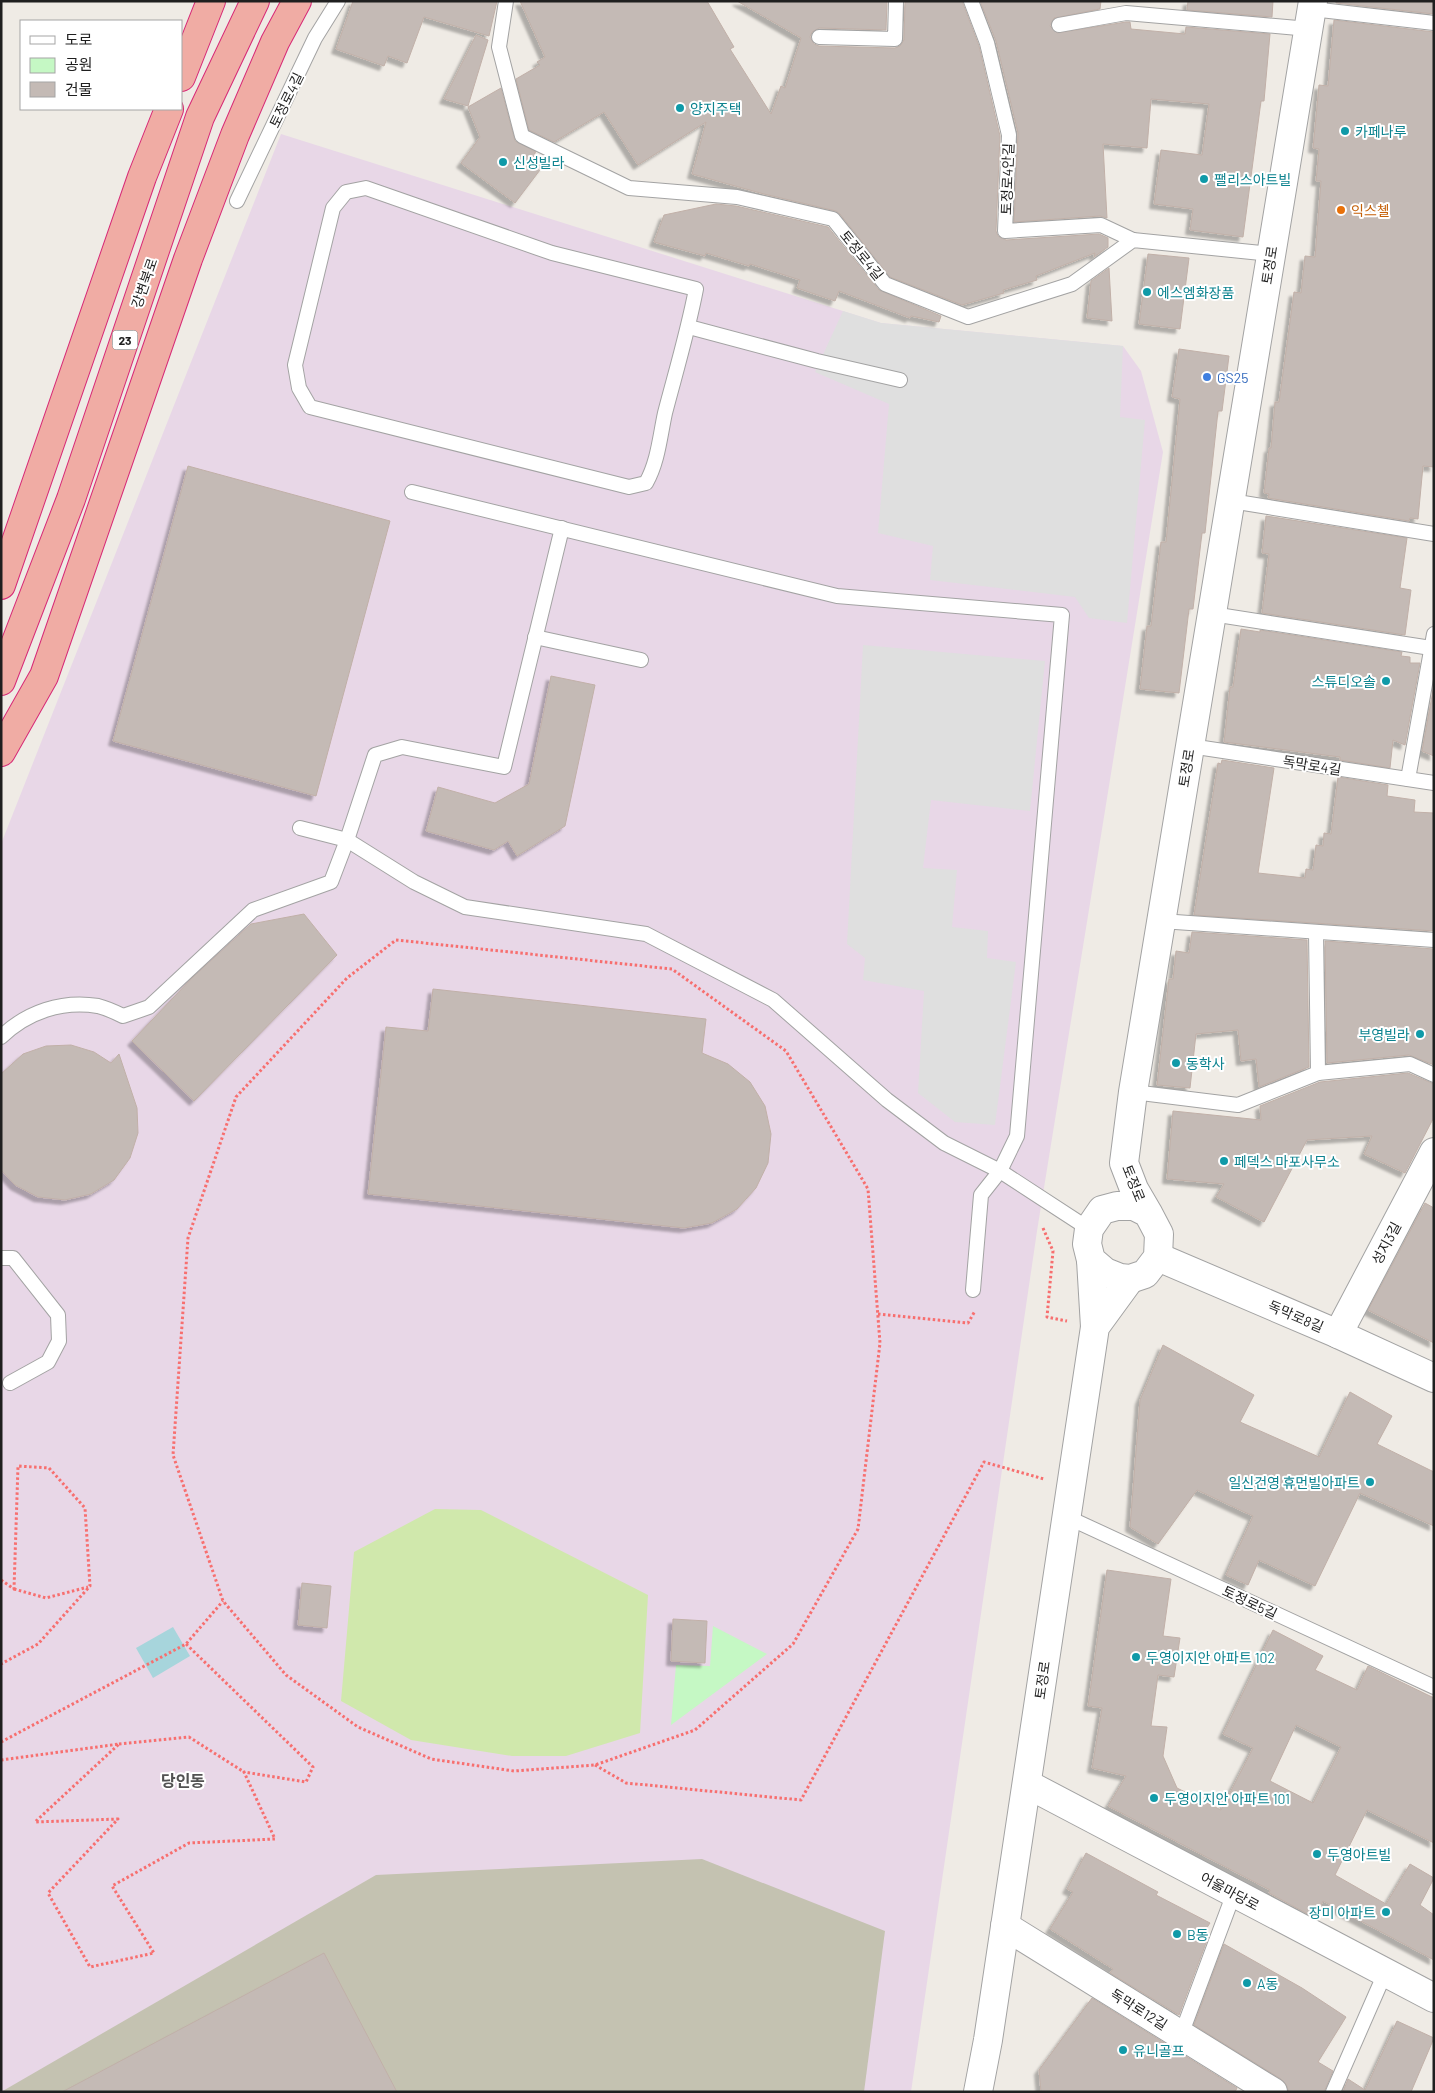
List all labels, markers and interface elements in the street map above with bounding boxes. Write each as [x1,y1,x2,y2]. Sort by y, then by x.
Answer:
legend [20,20,182,110]
text: 도로 [65,30,93,48]
text: 공원 [65,55,93,73]
street label: 토정로4길 [265,70,307,130]
text: 건물 [65,80,93,98]
place label: 양지주택 [690,100,742,117]
marker: 양지주택 [674,102,686,114]
place label: 카페나루 [1355,123,1407,140]
marker: 카페나루 [1339,125,1351,137]
street label: 토정로4안길 [997,143,1017,215]
place label: 신성빌라 [513,154,565,171]
marker: 신성빌라 [497,156,509,168]
place label: 팰리스아트빌 [1214,171,1291,188]
marker: 팰리스아트빌 [1198,173,1210,185]
place label: 익스첼 [1351,202,1390,219]
marker: 익스첼 [1335,204,1347,216]
street label: 토정로4길 [837,227,887,283]
street label: 토정로 [1258,244,1280,285]
street label: 강변북로 [128,256,160,310]
place label: 에스엠화장품 [1157,284,1234,301]
marker: 에스엠화장품 [1141,286,1153,298]
road number: 23 [112,330,138,350]
place label: GS25 [1217,369,1248,386]
marker: GS25 [1201,371,1213,383]
place label: 스튜디오솔 [1312,673,1376,690]
marker: 스튜디오솔 [1380,675,1392,687]
street label: 토정로 [1175,747,1197,788]
street label: 독막로4길 [1281,752,1343,778]
place label: 부영빌라 [1358,1026,1410,1043]
marker: 부영빌라 [1414,1028,1426,1040]
place label: 동학사 [1186,1055,1225,1072]
marker: 동학사 [1170,1057,1182,1069]
place label: 페덱스 마포사무소 [1234,1153,1340,1170]
marker: 페덱스 마포사무소 [1218,1155,1230,1167]
street label: 토정로 [1119,1162,1149,1204]
street label: 성지3길 [1368,1219,1404,1267]
street label: 독막로8길 [1266,1297,1326,1335]
place label: 일신건영 휴먼빌아파트 [1228,1474,1360,1491]
marker: 일신건영 휴먼빌아파트 [1364,1476,1376,1488]
street label: 토정로5길 [1220,1582,1280,1622]
place label: 두영이지안 아파트 102 [1146,1649,1275,1666]
marker: 두영이지안 아파트 102 [1130,1651,1142,1663]
street label: 토정로 [1031,1660,1053,1700]
district label: 당인동 [161,1771,205,1790]
place label: 두영이지안 아파트 101 [1164,1790,1290,1807]
marker: 두영이지안 아파트 101 [1148,1792,1160,1804]
place label: 두영아트빌 [1327,1846,1391,1863]
marker: 두영아트빌 [1311,1848,1323,1860]
street label: 어울마당로 [1198,1868,1263,1914]
place label: 장미 아파트 [1309,1904,1376,1921]
marker: 장미 아파트 [1380,1906,1392,1918]
place label: B동 [1187,1926,1209,1943]
marker: B동 [1171,1928,1183,1940]
place label: A동 [1257,1975,1278,1992]
marker: A동 [1241,1977,1253,1989]
street label: 독막로12길 [1107,1985,1171,2033]
place label: 유니골프 [1133,2042,1185,2059]
marker: 유니골프 [1117,2044,1129,2056]

